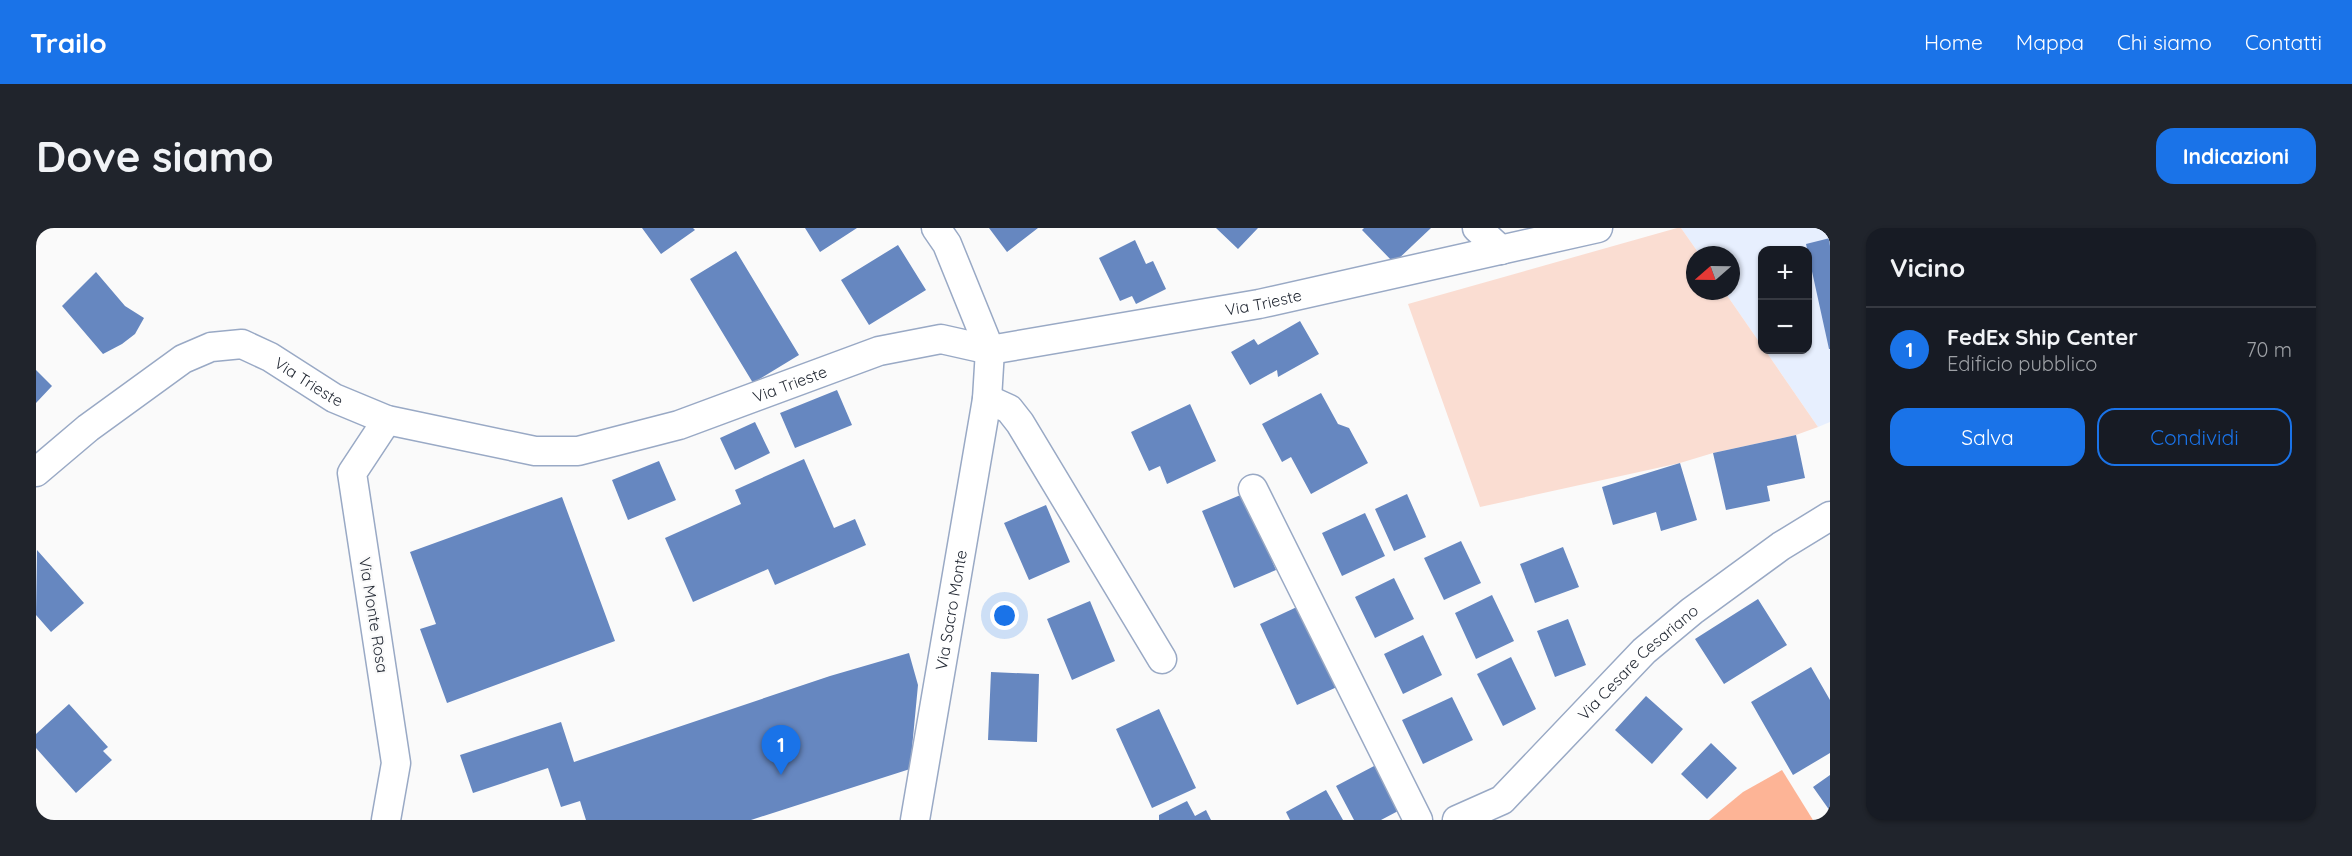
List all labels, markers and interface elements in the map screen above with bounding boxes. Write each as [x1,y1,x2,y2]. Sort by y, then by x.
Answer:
text: Trailo [30,25,107,60]
text: Home [1924,29,1983,55]
text: Mappa [2016,29,2084,55]
text: Chi siamo [2117,29,2212,55]
text: Contatti [2245,29,2322,55]
button: Indicazioni [2156,128,2316,184]
text: Dove siamo [36,130,274,183]
north arrow [1686,246,1740,300]
map controls [1758,246,1812,354]
button: + [1758,246,1812,300]
text: Vicino [1890,251,1965,284]
street label: Via Trieste [1224,285,1303,320]
button: − [1758,300,1812,354]
text: FedEx Ship Center [1947,323,2138,351]
text: 1 [1906,337,1913,362]
text: 70 m [2246,337,2292,362]
text: Edificio pubblico [1947,351,2097,376]
street label: Via Trieste [271,352,346,411]
street label: Via Trieste [750,361,830,407]
button: Salva [1890,408,2085,466]
button: Condividi [2097,408,2292,466]
street label: Via Sacro Monte [931,548,971,672]
street label: Via Monte Rosa [355,556,393,674]
street label: Via Cesare Cesariano [1573,600,1702,724]
your location [990,601,1019,630]
pin: 1 [762,726,800,775]

